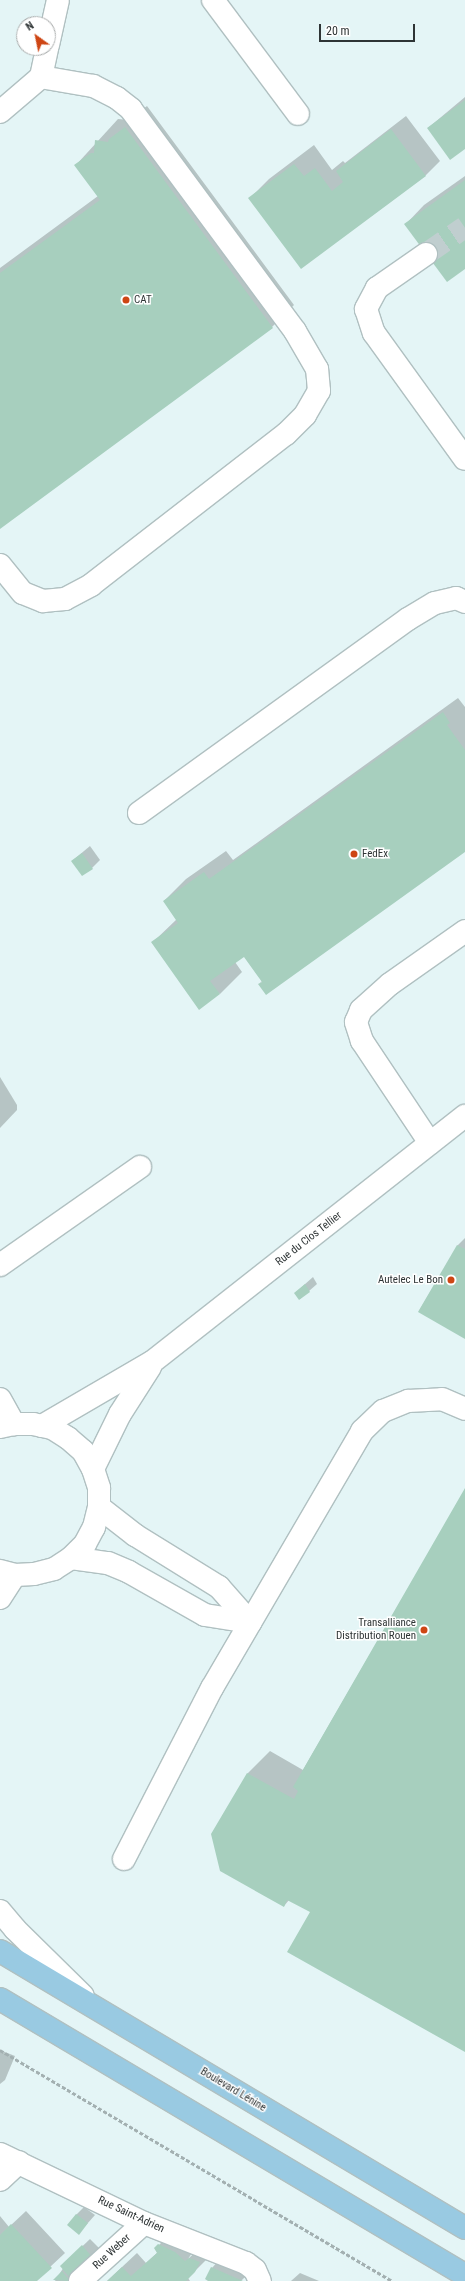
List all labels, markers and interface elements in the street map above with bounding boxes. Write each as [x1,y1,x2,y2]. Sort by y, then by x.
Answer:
north arrow [16,16,56,56]
scale bar [321,16,417,42]
text: N [23,19,36,34]
text: 20 m [326,24,350,38]
place label: CAT [134,293,152,307]
marker: CAT [121,295,131,305]
place label: FedEx [362,847,388,861]
marker: FedEx [349,849,359,859]
street label: Rue du Clos Tellier [273,1209,345,1269]
place label: Autelec Le Bon [378,1273,443,1287]
marker: Autelec Le Bon [446,1275,456,1285]
place label: Transalliance Distribution Rouen [336,1617,416,1643]
marker: Transalliance Distribution Rouen [419,1625,429,1635]
street label: Boulevard Lénine [198,2065,268,2115]
street label: Rue Saint-Adrien [96,2194,166,2236]
street label: Rue Weber [90,2232,134,2272]

